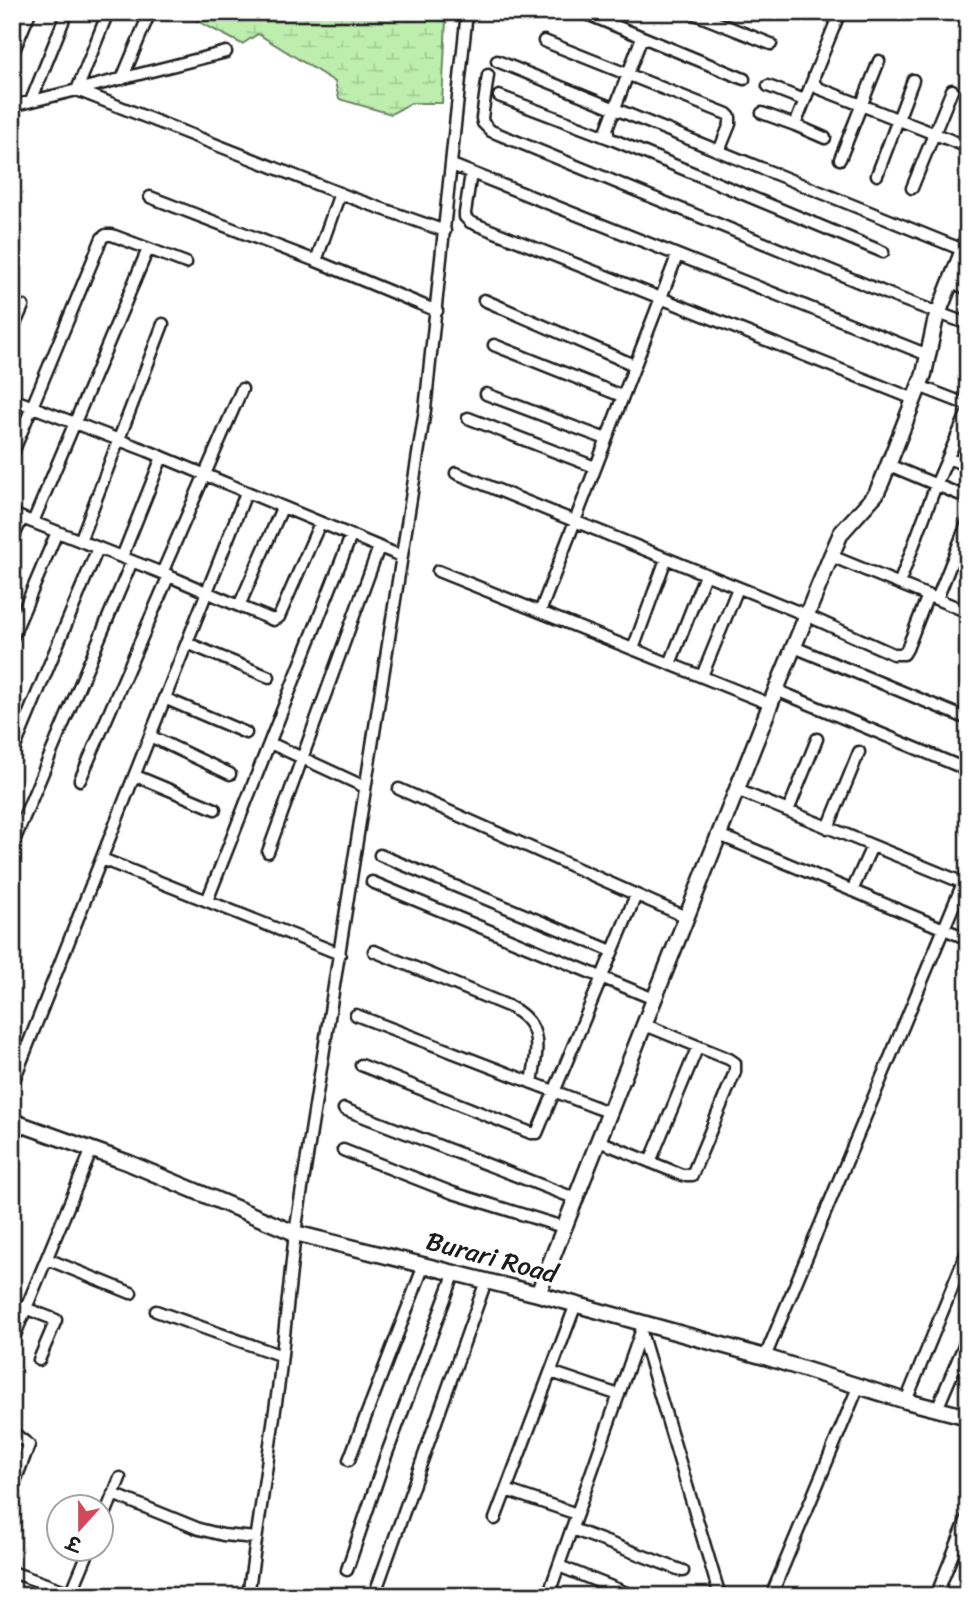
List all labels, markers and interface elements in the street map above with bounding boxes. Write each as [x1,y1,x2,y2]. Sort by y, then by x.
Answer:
street label: Burari Road [421,1217,565,1297]
north arrow [46,1492,116,1562]
text: उ [60,1525,88,1562]

